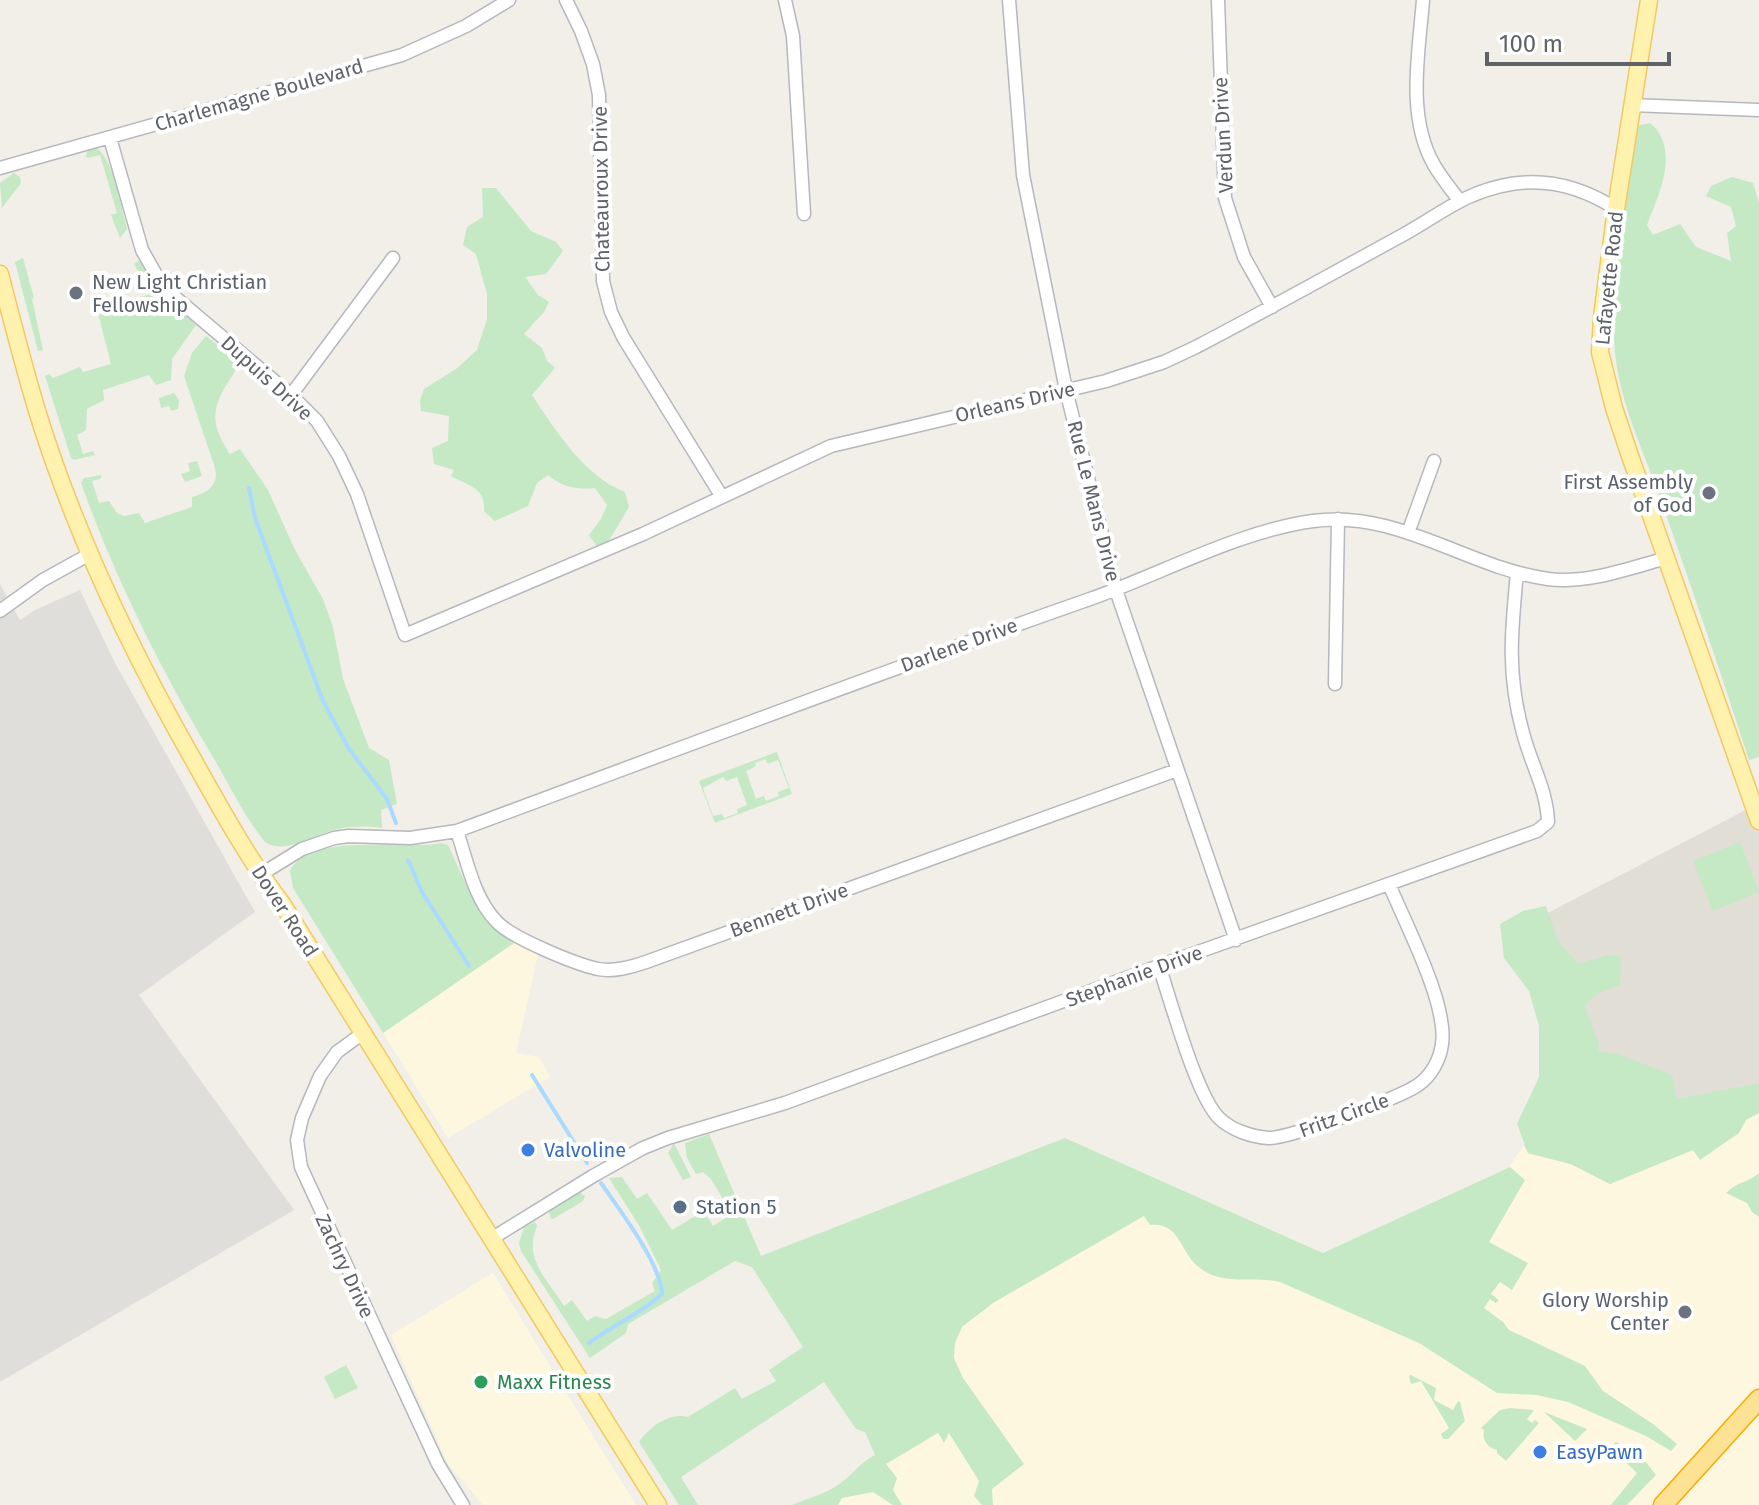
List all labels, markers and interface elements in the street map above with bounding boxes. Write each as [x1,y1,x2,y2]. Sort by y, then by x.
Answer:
scale bar [1487,16,1669,66]
text: 100 m [1499,30,1563,58]
street label: Charlemagne Boulevard [152,54,366,136]
street label: Verdun Drive [1208,76,1238,194]
street label: Chateauroux Drive [588,106,614,272]
street label: Lafayette Road [1590,210,1628,346]
place label: New Light Christian Fellowship [92,270,267,317]
marker: New Light Christian Fellowship [67,284,85,302]
street label: Dupuis Drive [216,331,318,425]
street label: Orleans Drive [953,377,1077,427]
street label: Rue Le Mans Drive [1062,418,1126,584]
place label: First Assembly of God [1564,470,1693,517]
marker: First Assembly of God [1700,484,1718,502]
street label: Darlene Drive [897,613,1021,677]
street label: Dover Road [247,861,323,961]
street label: Bennett Drive [727,878,851,942]
street label: Stephanie Drive [1062,940,1206,1012]
street label: Fritz Circle [1296,1088,1392,1142]
place label: Valvoline [544,1138,626,1162]
marker: Valvoline [519,1141,537,1159]
place label: Station 5 [696,1195,776,1219]
marker: Station 5 [671,1198,689,1216]
street label: Zachry Drive [310,1210,380,1322]
place label: Glory Worship Center [1542,1288,1669,1335]
marker: Glory Worship Center [1676,1303,1694,1321]
place label: Maxx Fitness [497,1370,611,1394]
marker: Maxx Fitness [472,1373,490,1391]
place label: EasyPawn [1556,1440,1643,1464]
marker: EasyPawn [1531,1443,1549,1461]

